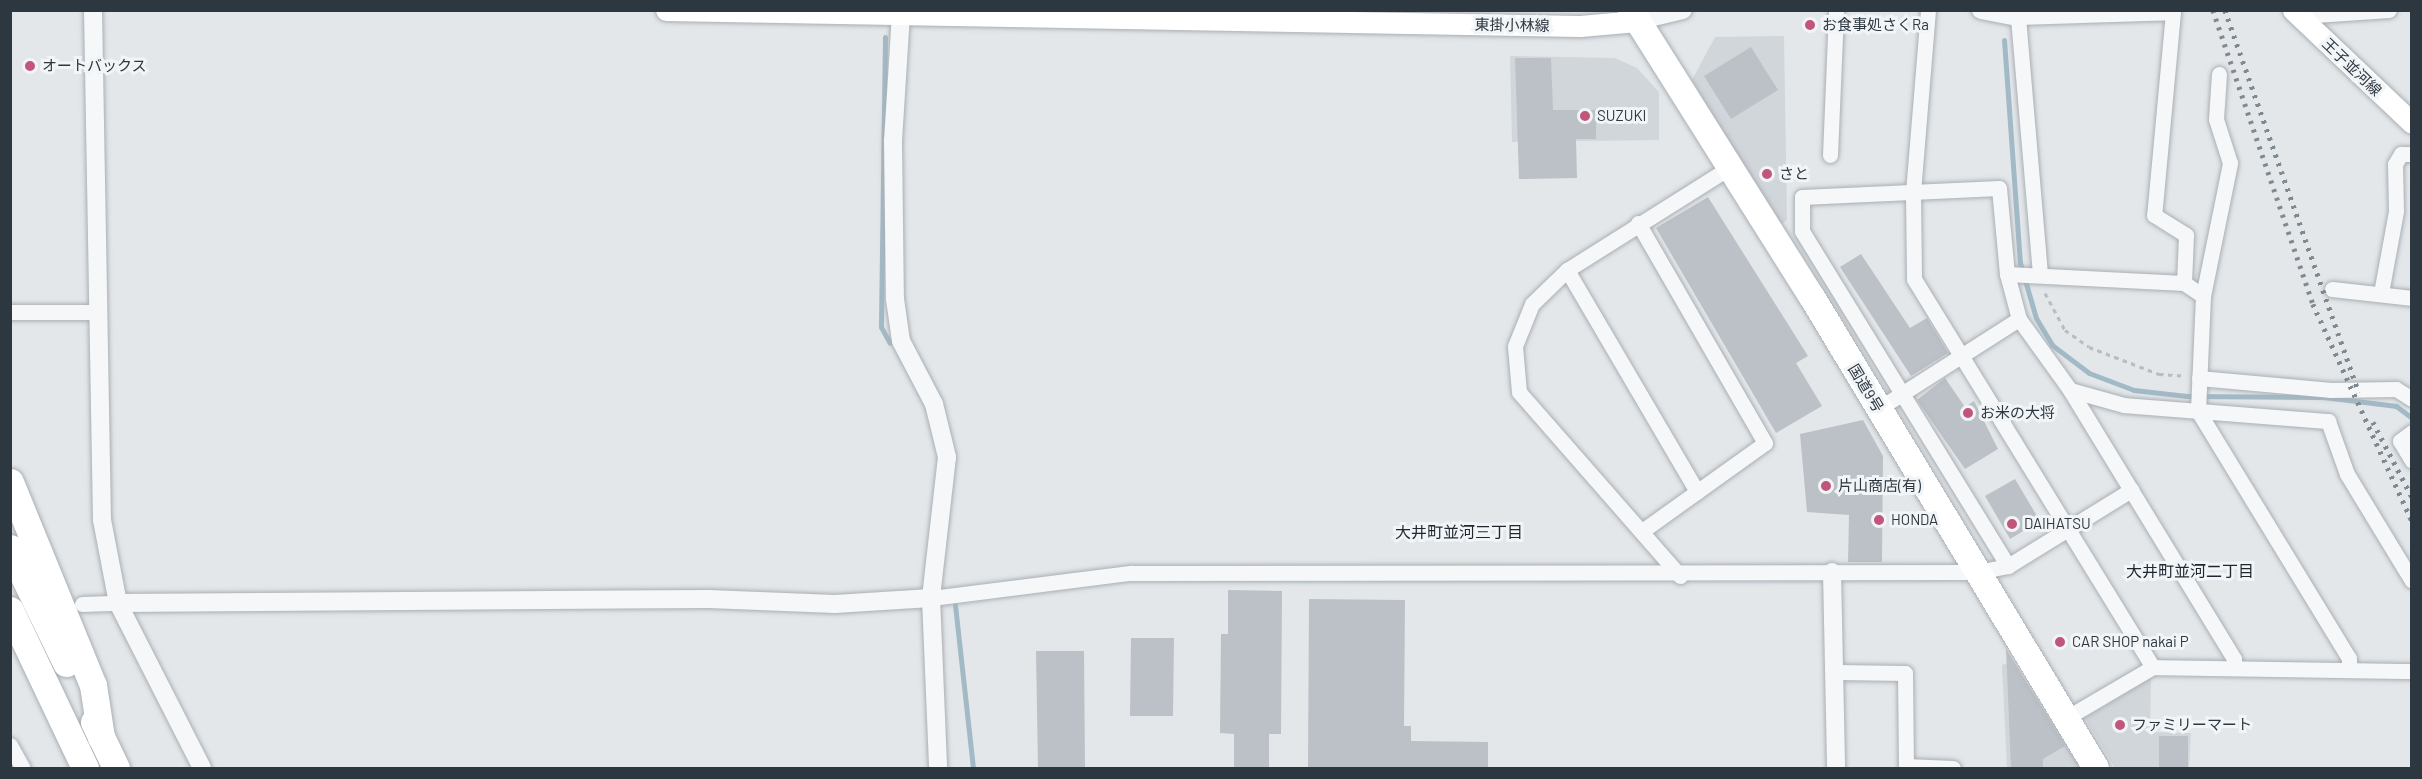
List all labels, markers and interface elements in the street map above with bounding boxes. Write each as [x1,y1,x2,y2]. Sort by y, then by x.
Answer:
street label: 東掛小林線 [1474,15,1550,35]
place label: お食事処さくRa [1822,16,1929,34]
marker: お食事処さくRa [1803,18,1817,32]
street label: 王子並河線 [2319,34,2385,100]
place label: オートバックス [42,57,147,75]
marker: オートバックス [23,59,37,73]
place label: SUZUKI [1597,107,1646,125]
marker: SUZUKI [1578,109,1592,123]
place label: さと [1779,165,1809,183]
marker: さと [1760,167,1774,181]
street label: 国道9号 [1845,361,1887,415]
place label: お米の大将 [1980,404,2055,422]
marker: お米の大将 [1961,406,1975,420]
place label: 片山商店(有) [1838,477,1921,495]
marker: 片山商店(有) [1819,479,1833,493]
place label: HONDA [1891,511,1938,529]
marker: HONDA [1872,513,1886,527]
place label: DAIHATSU [2024,515,2091,533]
marker: DAIHATSU [2005,517,2019,531]
district label: 大井町並河三丁目 [1395,522,1523,542]
district label: 大井町並河二丁目 [2126,561,2254,581]
place label: CAR SHOP nakai P [2072,633,2189,651]
marker: CAR SHOP nakai P [2053,635,2067,649]
place label: ファミリーマート [2132,716,2252,734]
marker: ファミリーマート [2113,718,2127,732]

